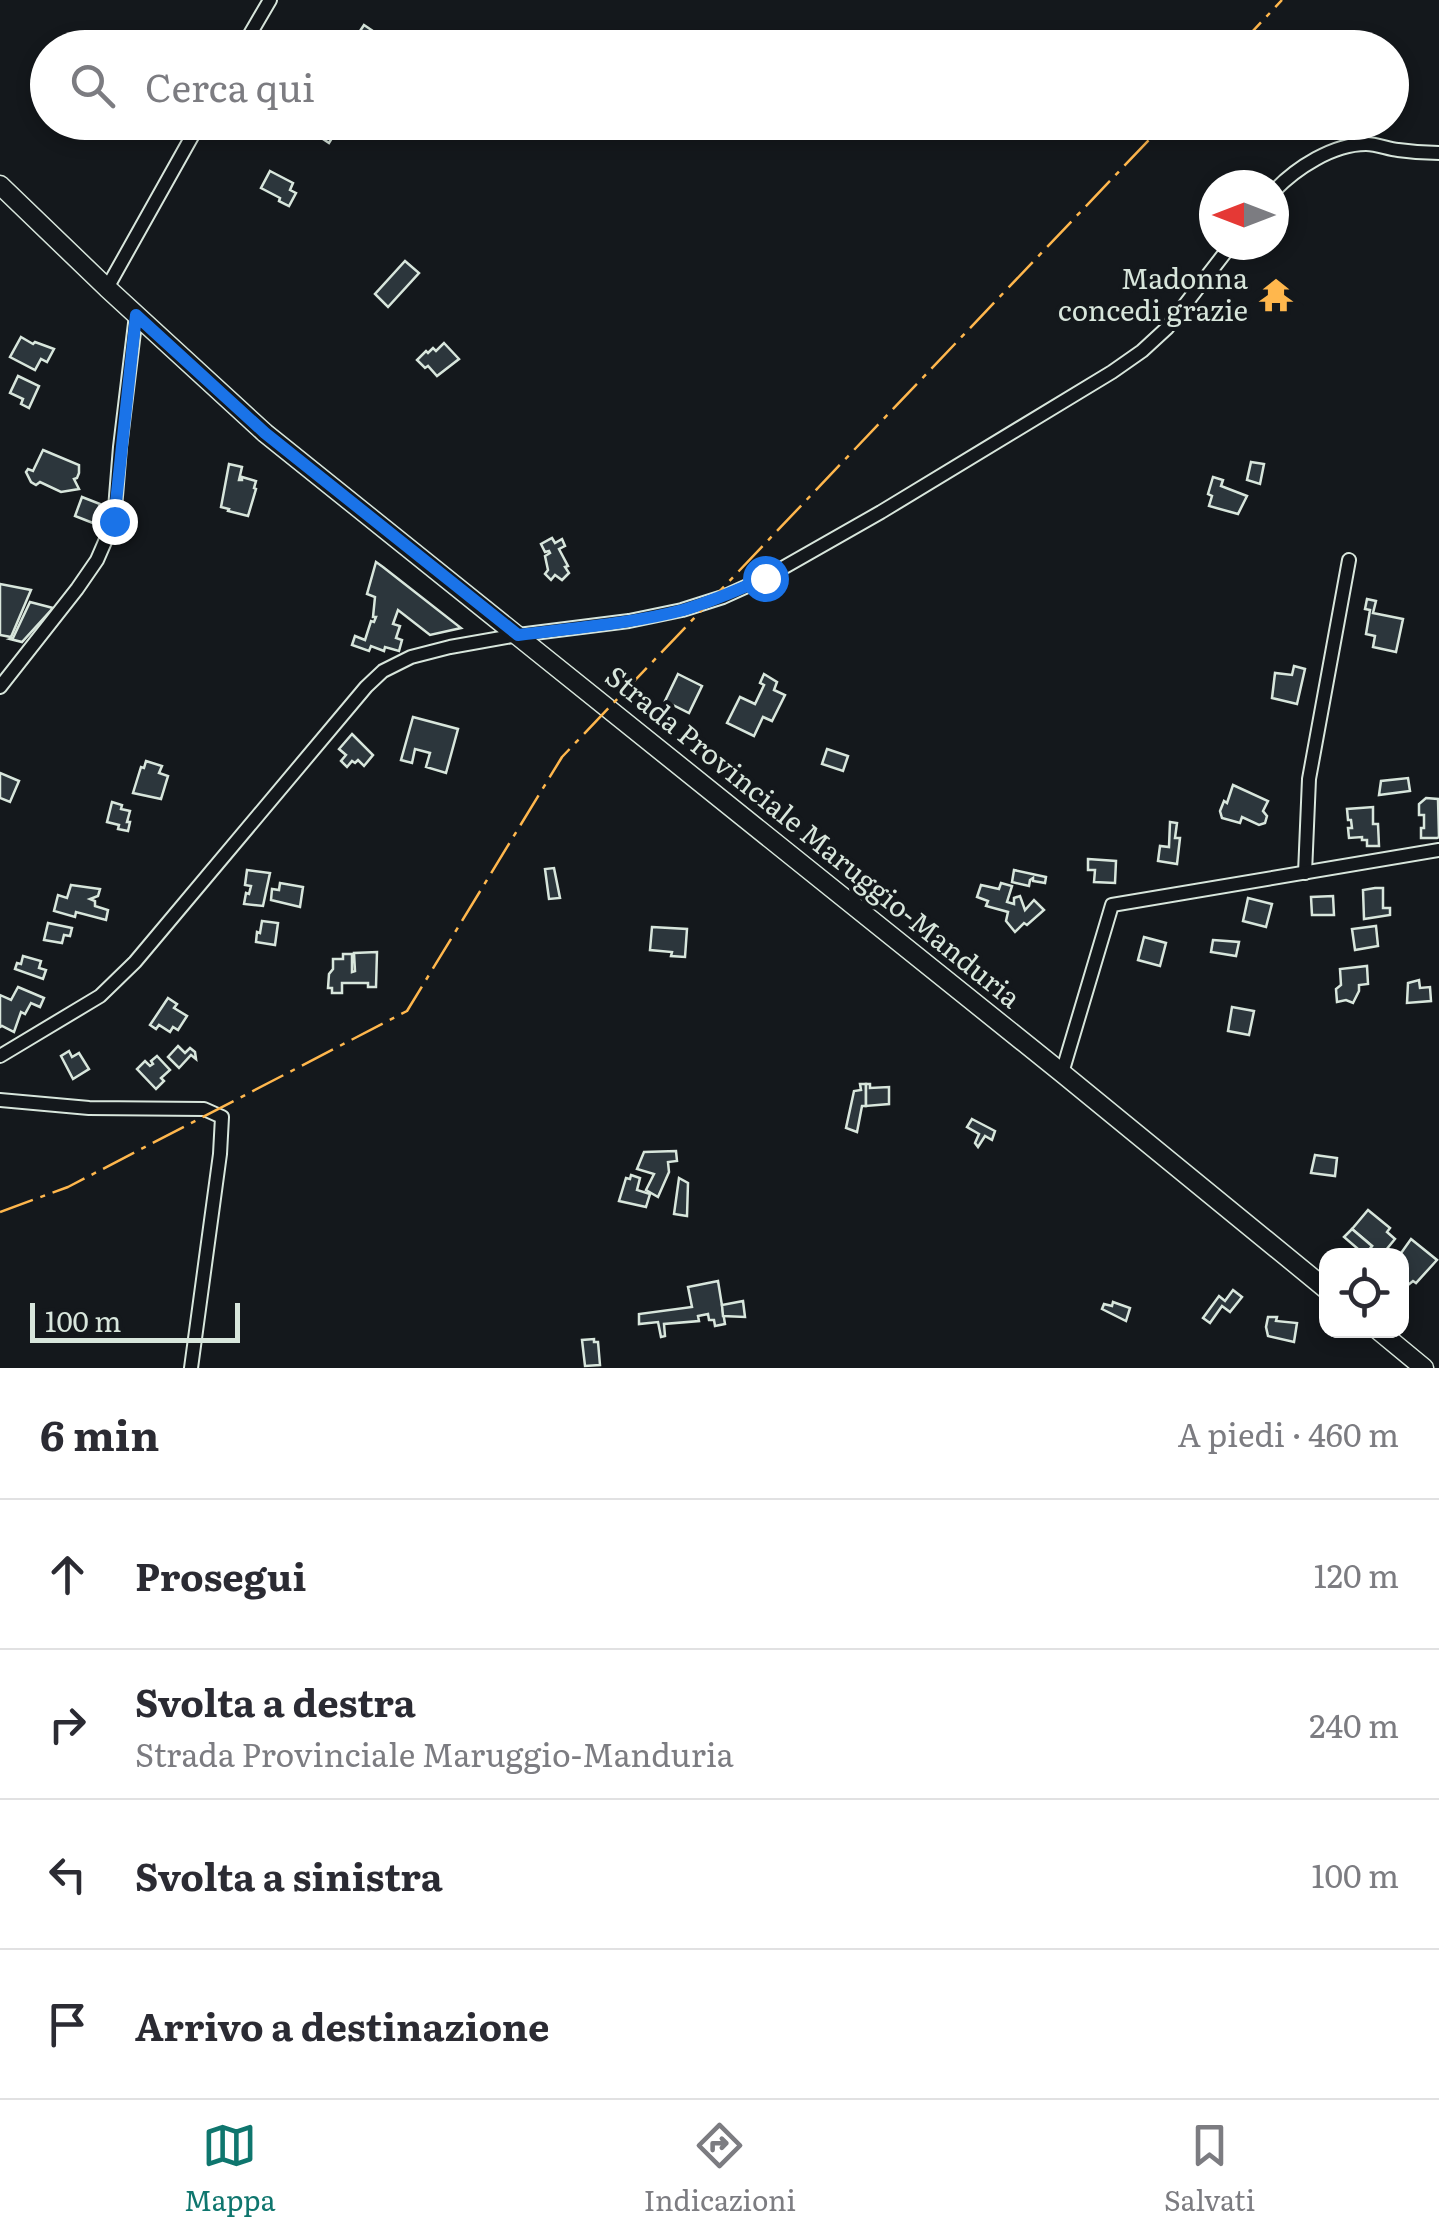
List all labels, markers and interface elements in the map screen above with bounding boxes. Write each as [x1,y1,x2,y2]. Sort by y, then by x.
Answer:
search box [30,30,1409,140]
text: Cerca qui [145,57,315,114]
icon: search [65,58,120,113]
north arrow [1199,170,1289,260]
place label: Madonna concedi grazie [1058,256,1248,330]
temple icon: Madonna concedi grazie [1257,276,1295,314]
route end [92,499,138,545]
route start [743,556,789,602]
street label: Strada Provinciale Maruggio-Manduria [597,654,1031,1017]
map controls [1319,1248,1409,1338]
button: locate [1319,1248,1409,1338]
scale bar [30,1298,240,1342]
text: 100 m [45,1299,122,1341]
text: 6 min [40,1402,159,1464]
text: A piedi · 460 m [1178,1409,1399,1457]
text: Prosegui [135,1546,306,1603]
icon: ahead [40,1547,95,1602]
text: 120 m [1314,1550,1399,1598]
text: Svolta a destra [135,1672,416,1729]
icon: right [40,1697,95,1752]
text: 240 m [1309,1700,1399,1748]
text: Strada Provinciale Maruggio-Manduria [135,1729,734,1777]
text: Svolta a sinistra [135,1846,443,1903]
icon: left [40,1847,95,1902]
text: 100 m [1312,1850,1399,1898]
text: Arrivo a destinazione [135,1996,549,2053]
icon: arrive [40,1997,95,2052]
tab: Mappa [184,2118,276,2220]
tab: Indicazioni [644,2118,796,2220]
tab: Salvati [1164,2118,1255,2220]

